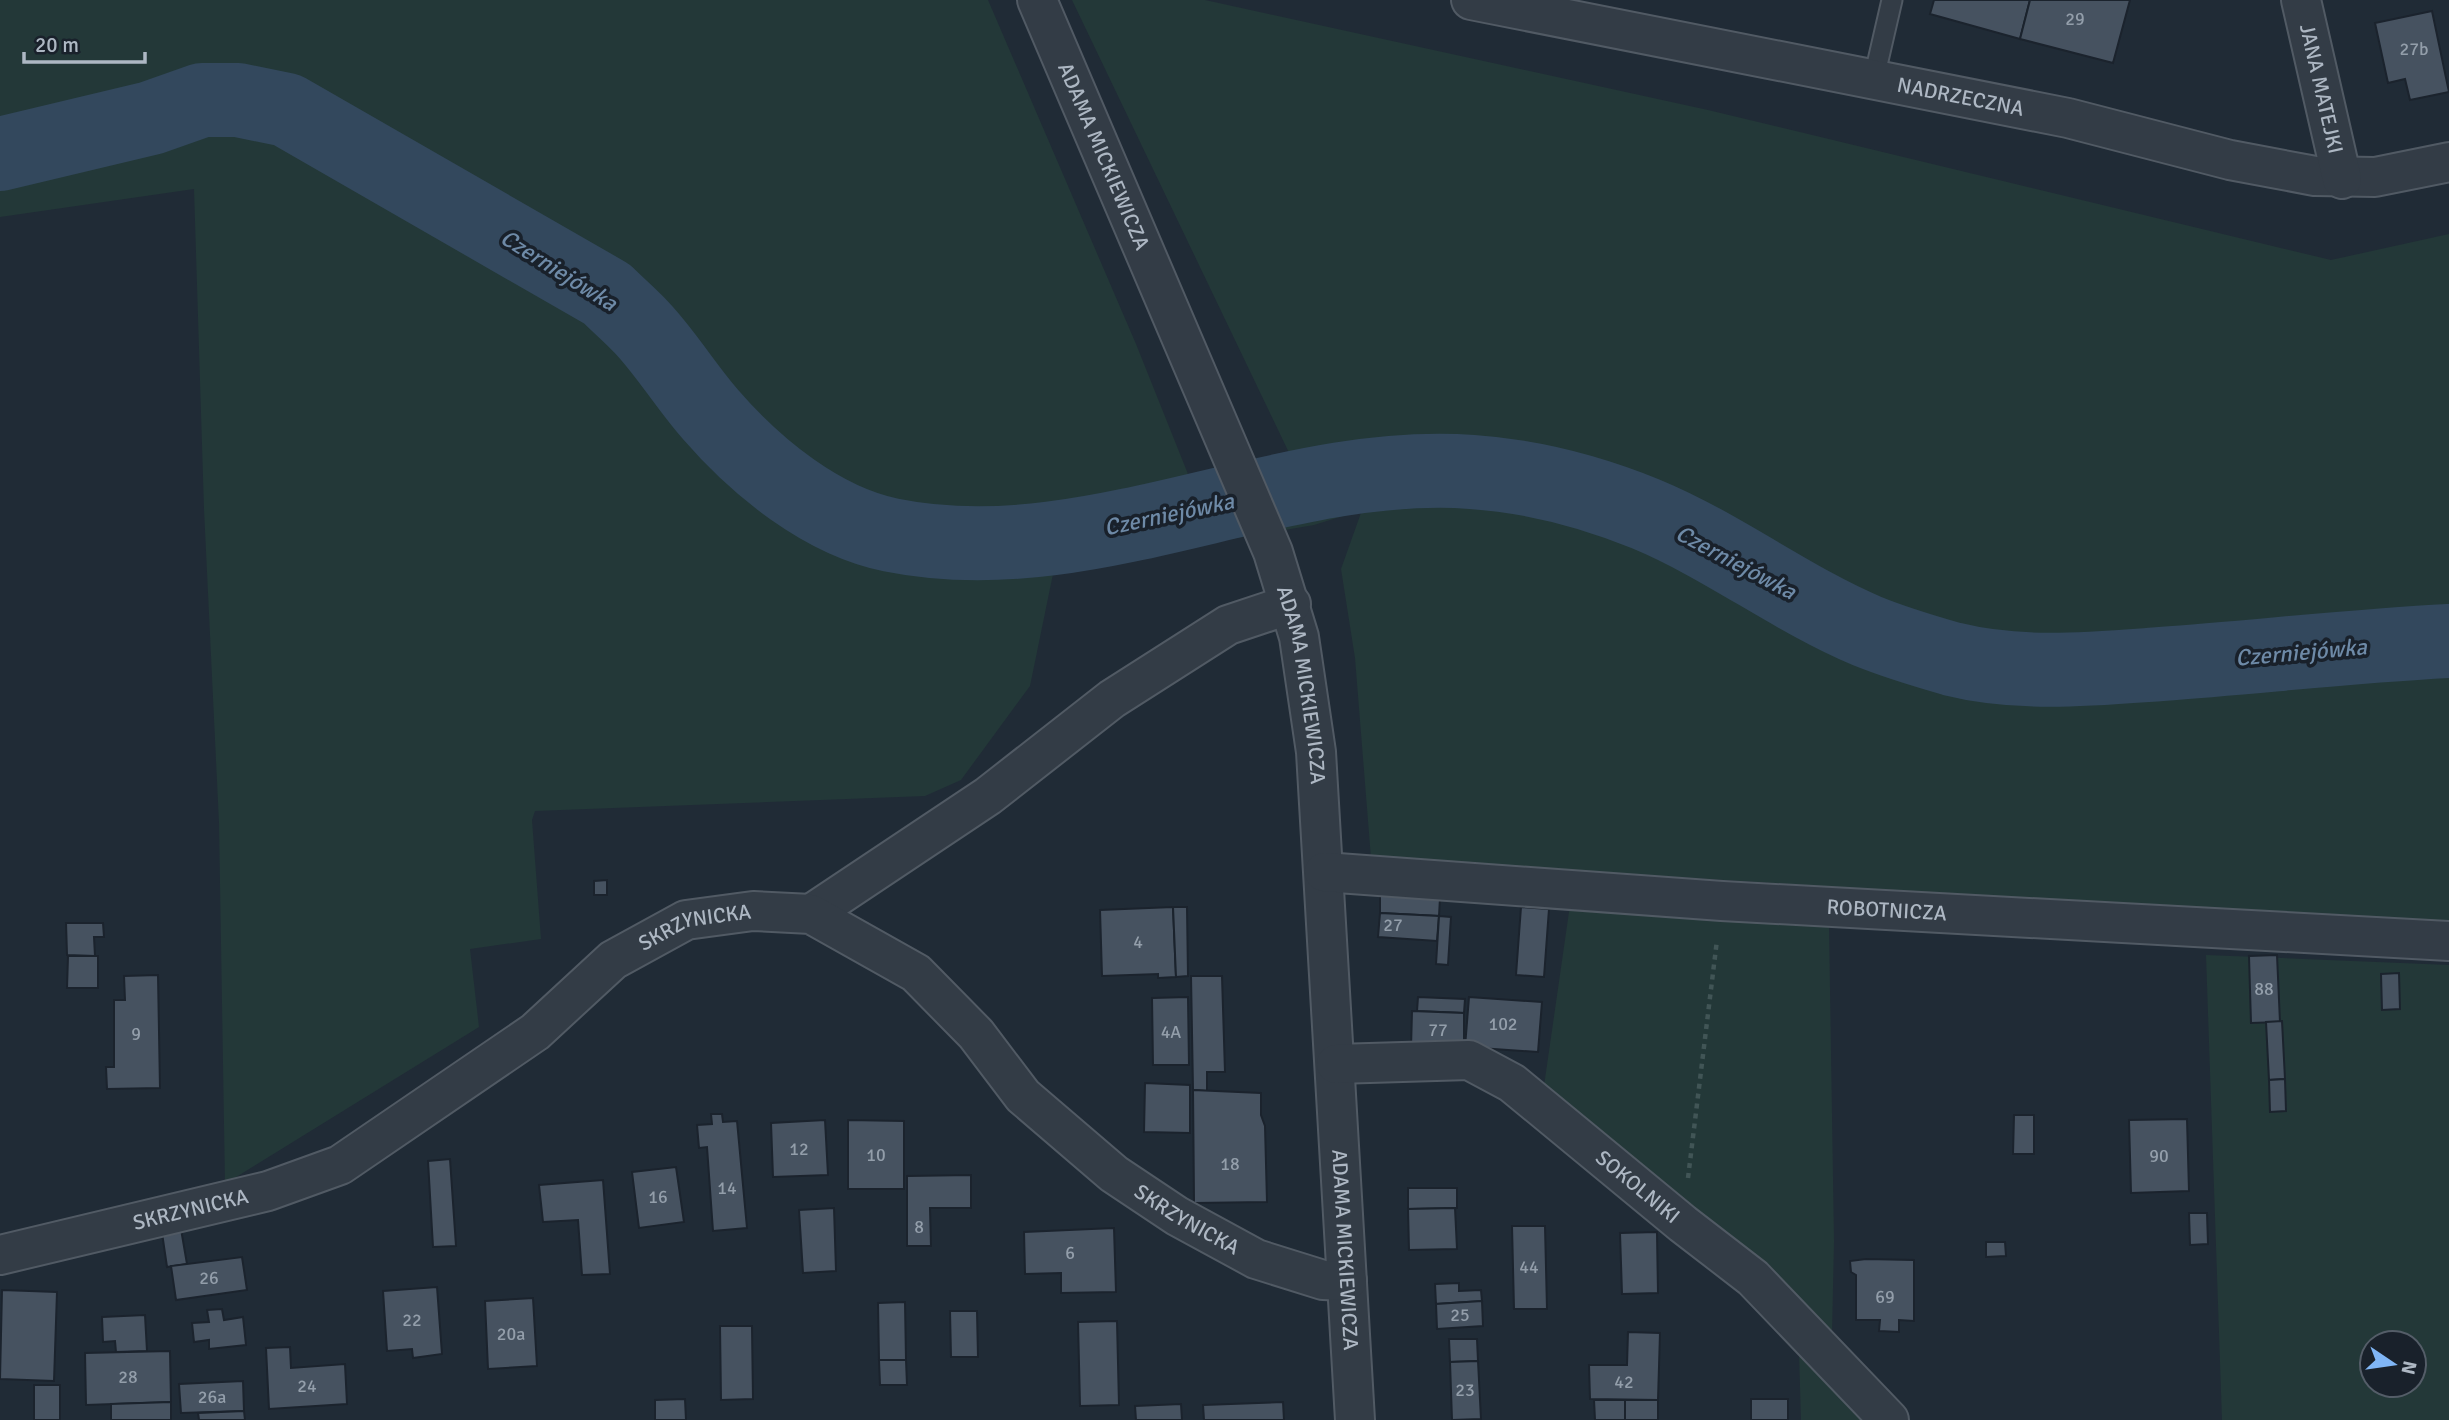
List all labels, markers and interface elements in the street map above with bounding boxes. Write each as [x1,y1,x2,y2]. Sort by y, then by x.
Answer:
house number: 29 [2065,8,2085,30]
scale bar [24,21,145,65]
street label: JANA MATEJKI [2294,21,2349,156]
text: 20 m [35,32,79,58]
house number: 27b [2400,38,2428,60]
street label: ADAMA MICKIEWICZA [1052,59,1155,254]
street label: NADRZECZNA [1895,72,2026,122]
water label: Czerniejówka [495,223,624,318]
water label: Czerniejówka [1102,486,1238,542]
water label: Czerniejówka [1671,519,1802,607]
street label: ADAMA MICKIEWICZA [1271,583,1331,785]
water label: Czerniejówka [2234,632,2369,673]
street label: ROBOTNICZA [1826,894,1948,926]
street label: SKRZYNICKA [634,898,753,957]
house number: 27 [1383,914,1403,936]
house number: 4 [1133,931,1143,953]
house number: 88 [2254,978,2274,1000]
house number: 102 [1488,1013,1518,1035]
house number: 77 [1428,1019,1448,1041]
house number: 4A [1161,1021,1181,1043]
house number: 9 [131,1023,141,1045]
house number: 12 [789,1138,809,1160]
house number: 10 [866,1144,886,1166]
street label: SOKOLNIKI [1590,1144,1685,1229]
house number: 90 [2149,1145,2169,1167]
street label: ADAMA MICKIEWICZA [1326,1148,1364,1351]
house number: 18 [1220,1153,1240,1175]
house number: 14 [717,1177,737,1199]
street label: SKRZYNICKA [1129,1178,1244,1261]
street label: SKRZYNICKA [130,1183,251,1236]
house number: 16 [648,1186,668,1208]
house number: 8 [914,1216,924,1238]
house number: 6 [1065,1242,1075,1264]
house number: 44 [1519,1256,1539,1278]
house number: 26 [199,1267,219,1289]
house number: 69 [1875,1286,1895,1308]
house number: 25 [1450,1304,1470,1326]
house number: 22 [402,1309,422,1331]
house number: 20a [497,1323,525,1345]
north arrow [2358,1329,2428,1399]
text: N [2395,1358,2422,1377]
house number: 28 [118,1366,138,1388]
house number: 42 [1614,1371,1634,1393]
house number: 24 [297,1375,317,1397]
house number: 23 [1455,1379,1475,1401]
house number: 26a [198,1386,226,1408]

